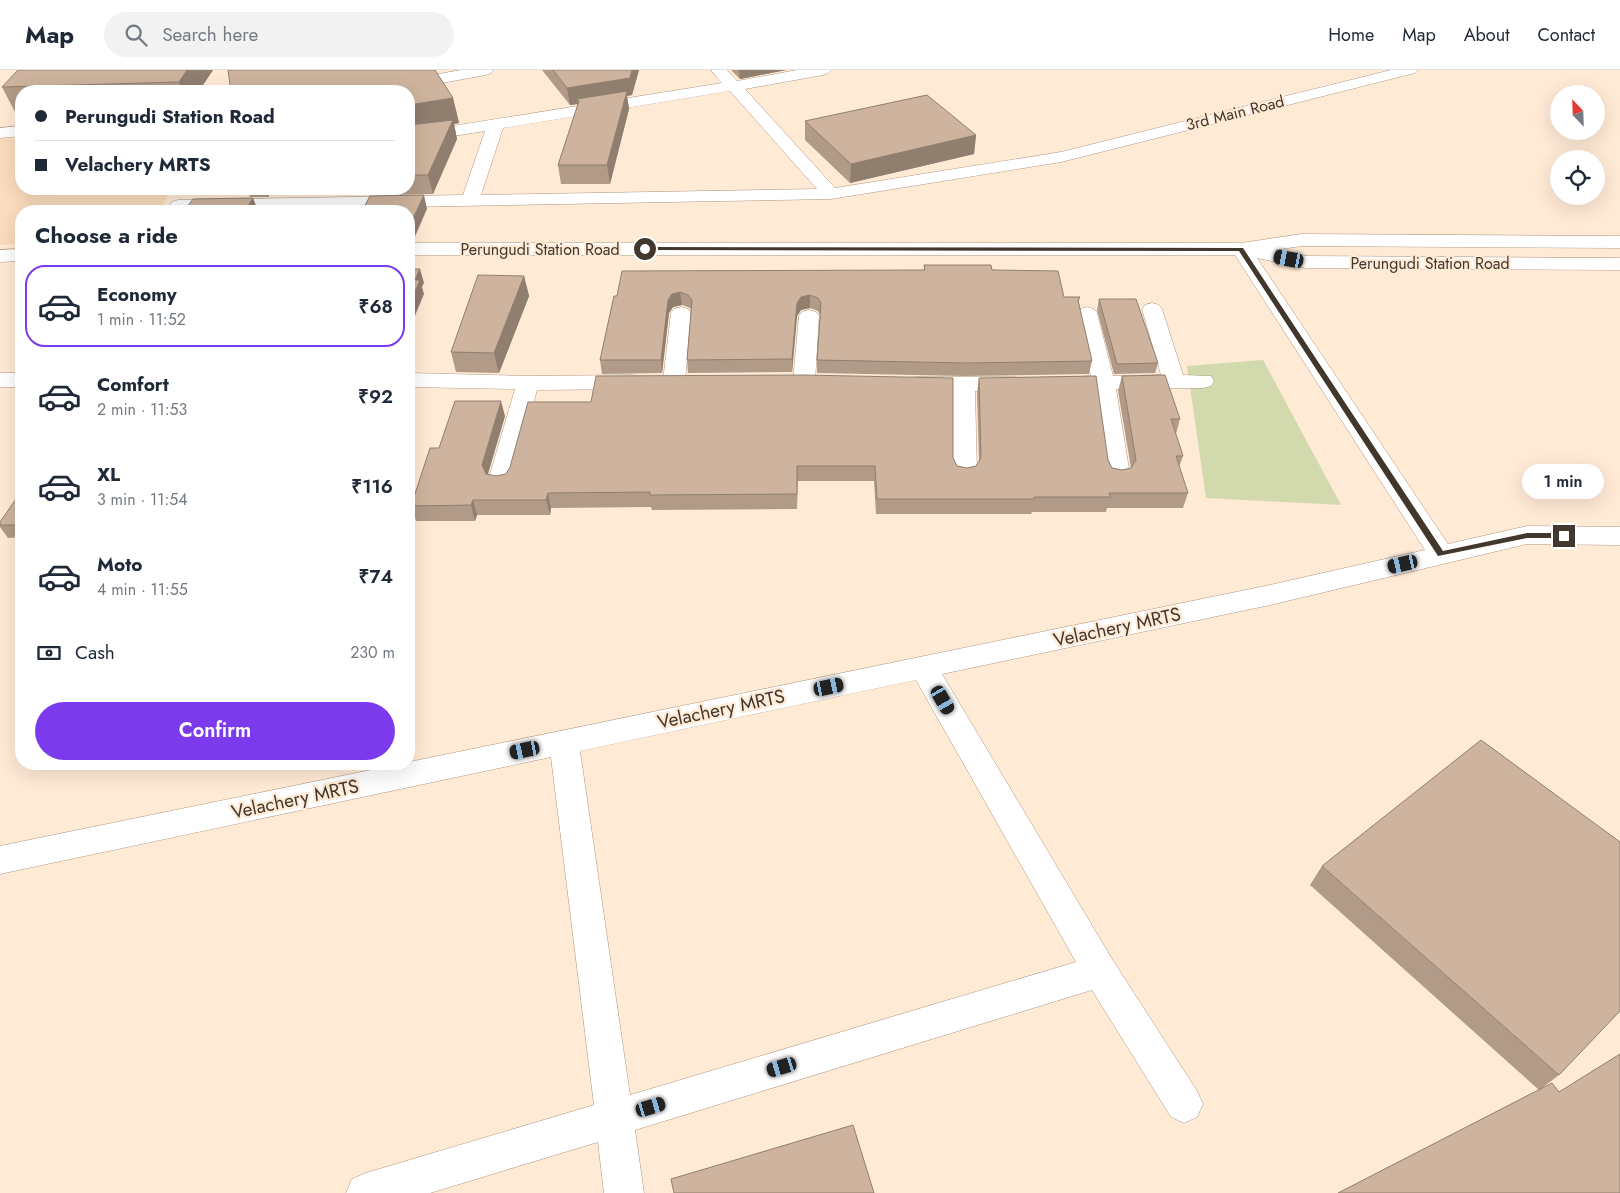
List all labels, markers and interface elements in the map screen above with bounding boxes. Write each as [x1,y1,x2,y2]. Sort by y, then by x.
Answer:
search box [104,12,454,57]
text: Map [25,17,74,52]
icon: search [122,21,150,49]
text: Search here [162,21,258,48]
text: Home [1328,22,1374,48]
text: Map [1402,22,1436,48]
text: About [1464,22,1509,48]
text: Contact [1537,22,1595,48]
north arrow [1550,85,1605,140]
map controls [1550,85,1605,205]
street label: 3rd Main Road [1183,90,1287,136]
text: Perungudi Station Road [65,103,275,130]
button: locate [1550,150,1605,205]
text: Velachery MRTS [65,151,211,178]
text: Choose a ride [35,219,178,251]
street label: Perungudi Station Road [460,238,620,261]
route start [634,238,656,260]
car [1272,249,1305,269]
street label: Perungudi Station Road [1350,252,1510,275]
text: Economy [97,281,177,308]
icon: car [37,284,82,329]
text: ₹68 [359,293,393,320]
text: 1 min · 11:52 [97,308,186,331]
text: Comfort [97,371,169,398]
icon: car [37,374,82,419]
text: ₹92 [358,383,393,410]
text: 2 min · 11:53 [97,398,187,421]
text: XL [97,461,120,488]
icon: car [37,464,82,509]
callout: 1 min [1523,464,1605,498]
text: 1 min [1544,470,1582,493]
text: ₹116 [351,473,393,500]
text: 3 min · 11:54 [97,488,188,511]
route end [1553,525,1575,547]
text: Moto [97,551,142,578]
car [1386,553,1419,575]
icon: car [37,554,82,599]
text: ₹74 [359,563,393,590]
text: 4 min · 11:55 [97,578,188,601]
street label: Velachery MRTS [1051,600,1183,654]
icon: cash [35,639,63,667]
text: Cash [75,639,115,666]
text: 230 m [350,641,395,664]
car [812,677,845,697]
street label: Velachery MRTS [655,682,787,736]
car [929,683,956,717]
button: Confirm [35,702,395,760]
car [508,740,541,760]
street label: Velachery MRTS [229,772,361,826]
car [765,1055,798,1079]
car [634,1095,667,1119]

